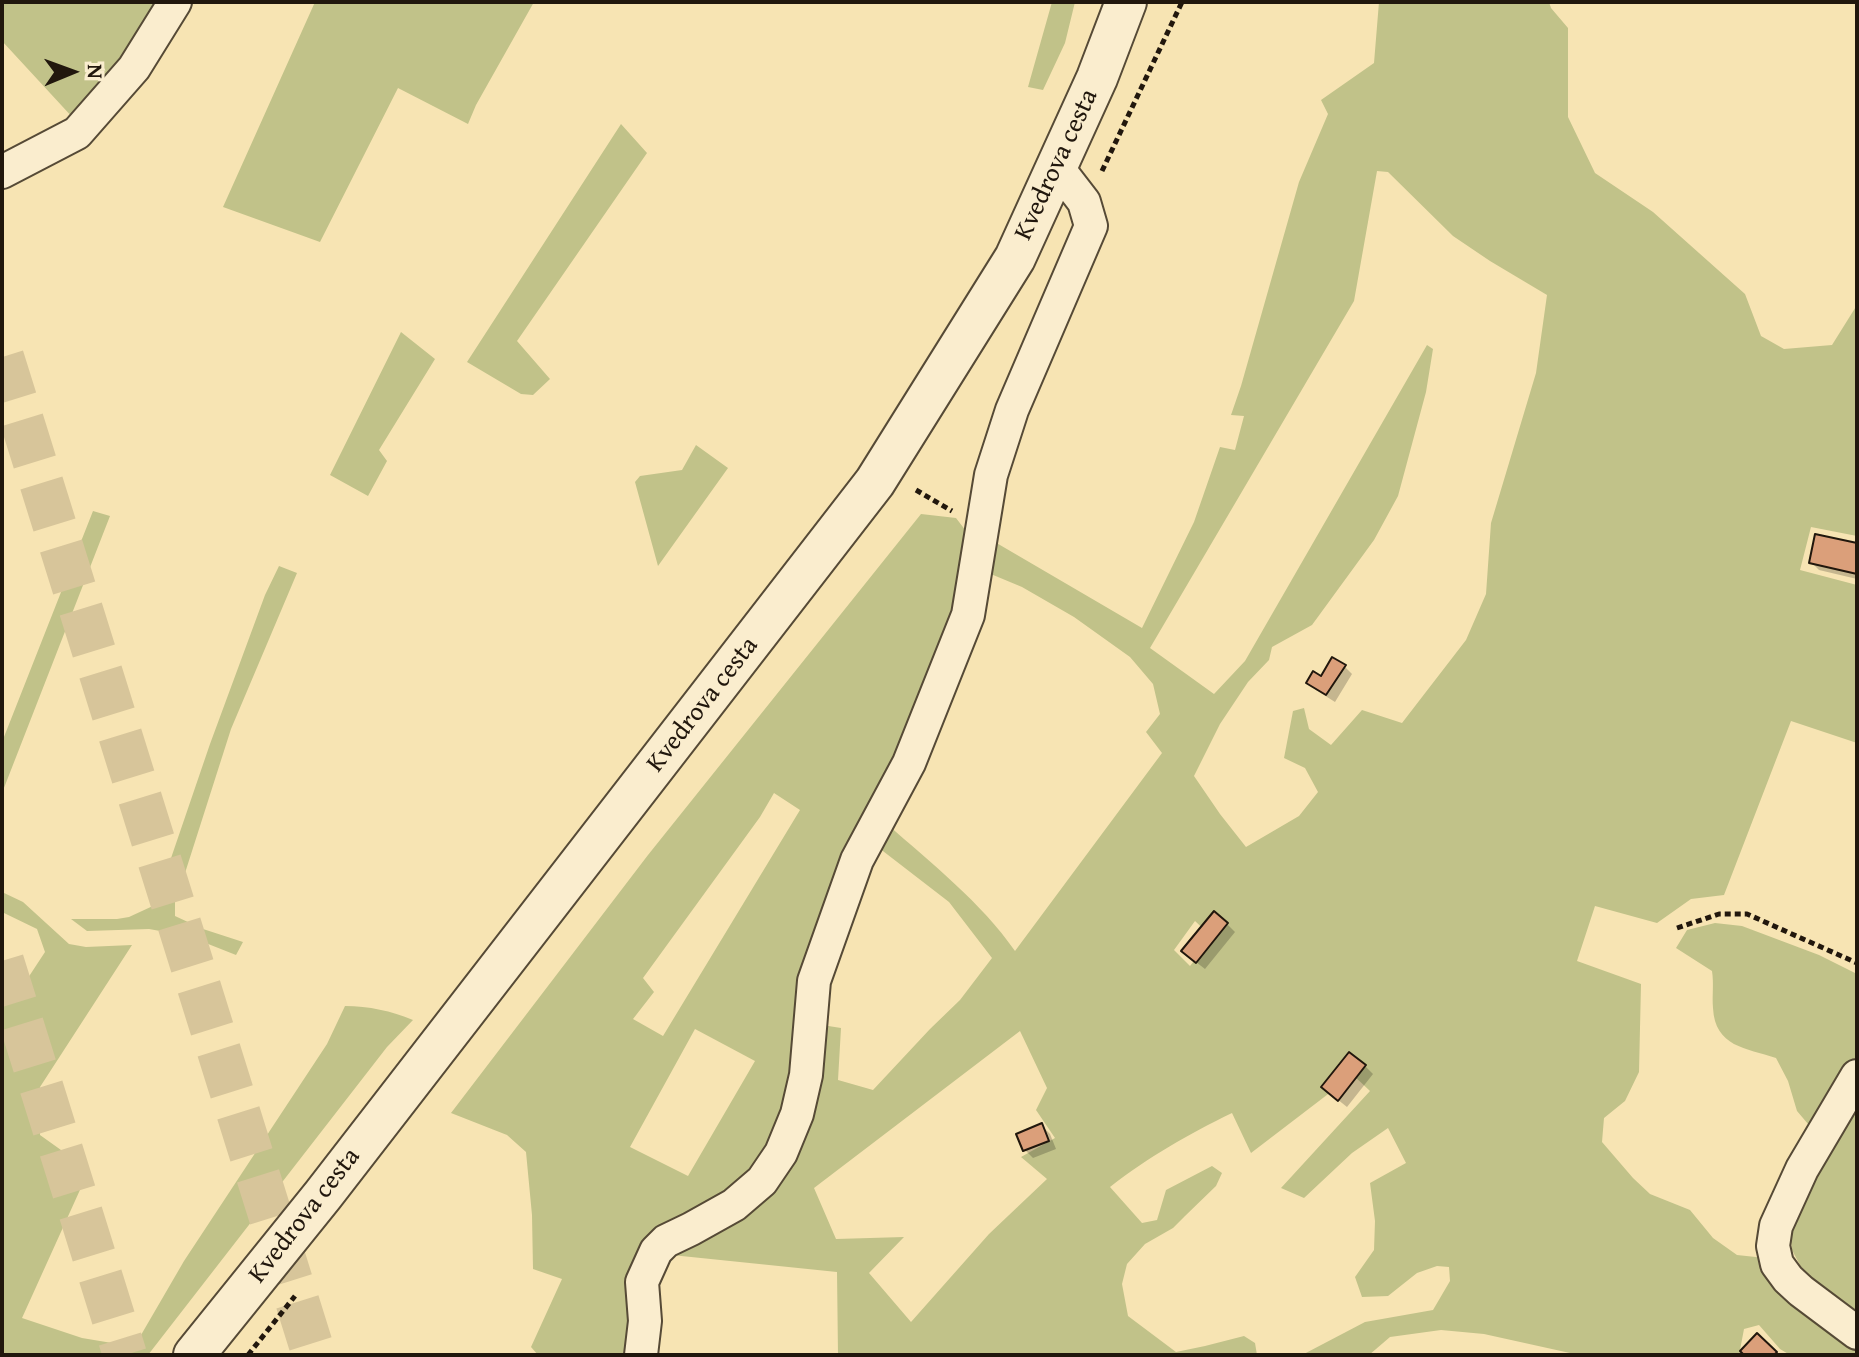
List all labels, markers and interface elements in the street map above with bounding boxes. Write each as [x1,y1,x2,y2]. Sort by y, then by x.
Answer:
north arrow [32,32,112,112]
text: N [80,64,112,79]
street label: Kvedrova cesta [1008,85,1106,245]
street label: Kvedrova cesta [641,631,765,779]
street label: Kvedrova cesta [243,1142,367,1290]

